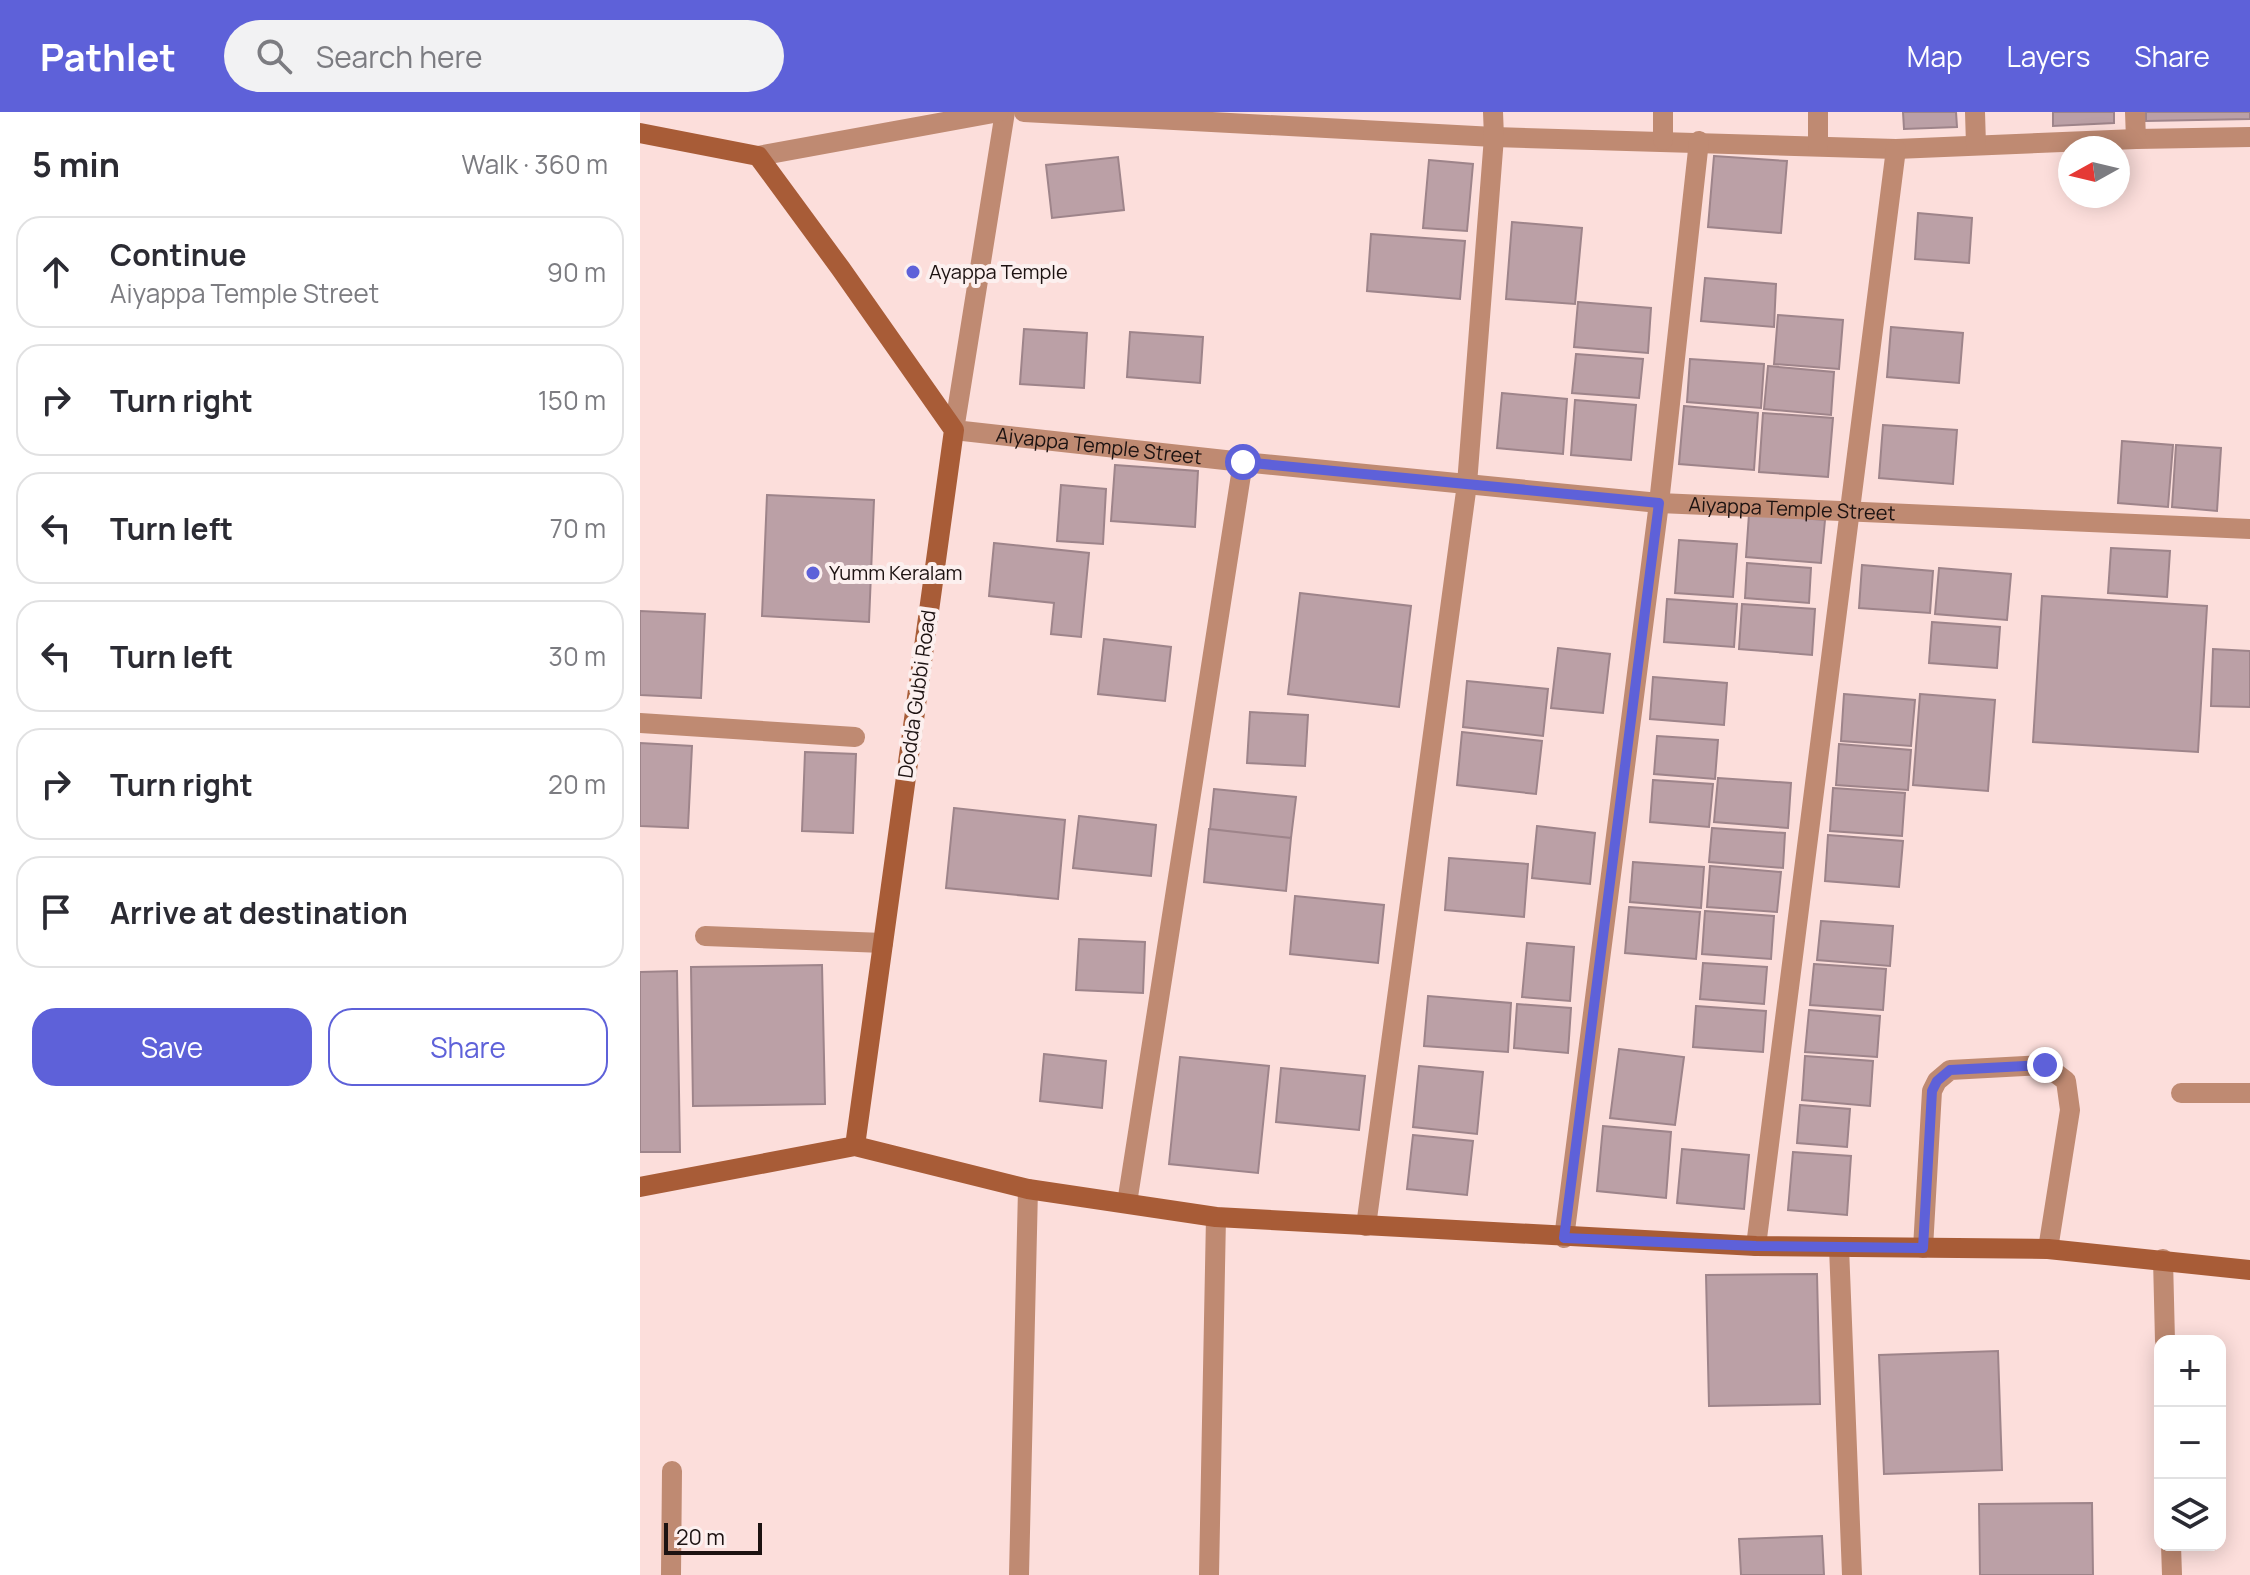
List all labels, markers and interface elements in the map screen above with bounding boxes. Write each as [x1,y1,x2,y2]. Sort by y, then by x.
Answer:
search box [224,20,784,92]
text: Pathlet [40,30,176,82]
icon: search [252,34,296,78]
text: Search here [316,36,483,77]
text: Map [1907,37,1963,75]
text: Layers [2007,37,2090,75]
text: Share [2134,37,2210,75]
north arrow [2058,136,2130,208]
text: 5 min [32,141,120,187]
text: Walk · 360 m [462,146,608,182]
text: Continue [110,234,246,275]
icon: ahead [34,250,78,294]
text: 90 m [547,254,606,290]
place label: Ayappa Temple [929,258,1068,285]
marker: Ayappa Temple [904,263,922,281]
text: Aiyappa Temple Street [110,275,379,311]
icon: right [34,378,78,422]
text: Turn right [110,380,253,421]
text: 150 m [538,382,606,418]
street label: Aiyappa Temple Street [995,421,1204,470]
route start [1225,444,1261,480]
street label: Aiyappa Temple Street [1688,490,1896,526]
icon: left [34,506,78,550]
text: Turn left [110,508,233,549]
text: 70 m [550,510,606,546]
place label: Yumm Keralam [829,559,963,586]
marker: Yumm Keralam [804,564,822,582]
street label: Dodda Gubbi Road [891,608,942,780]
icon: left [34,634,78,678]
text: Turn left [110,636,233,677]
text: 30 m [549,638,606,674]
icon: right [34,762,78,806]
text: Turn right [110,764,253,805]
text: 20 m [548,766,606,802]
icon: arrive [34,890,78,934]
text: Arrive at destination [110,892,408,933]
button: Save [32,1008,312,1086]
button: Share [328,1008,608,1086]
route end [2027,1047,2063,1083]
map controls [2154,1335,2226,1551]
button: + [2154,1335,2226,1407]
button: − [2154,1407,2226,1479]
button: layers [2154,1479,2226,1551]
scale bar [664,1519,762,1555]
text: 20 m [676,1522,725,1552]

